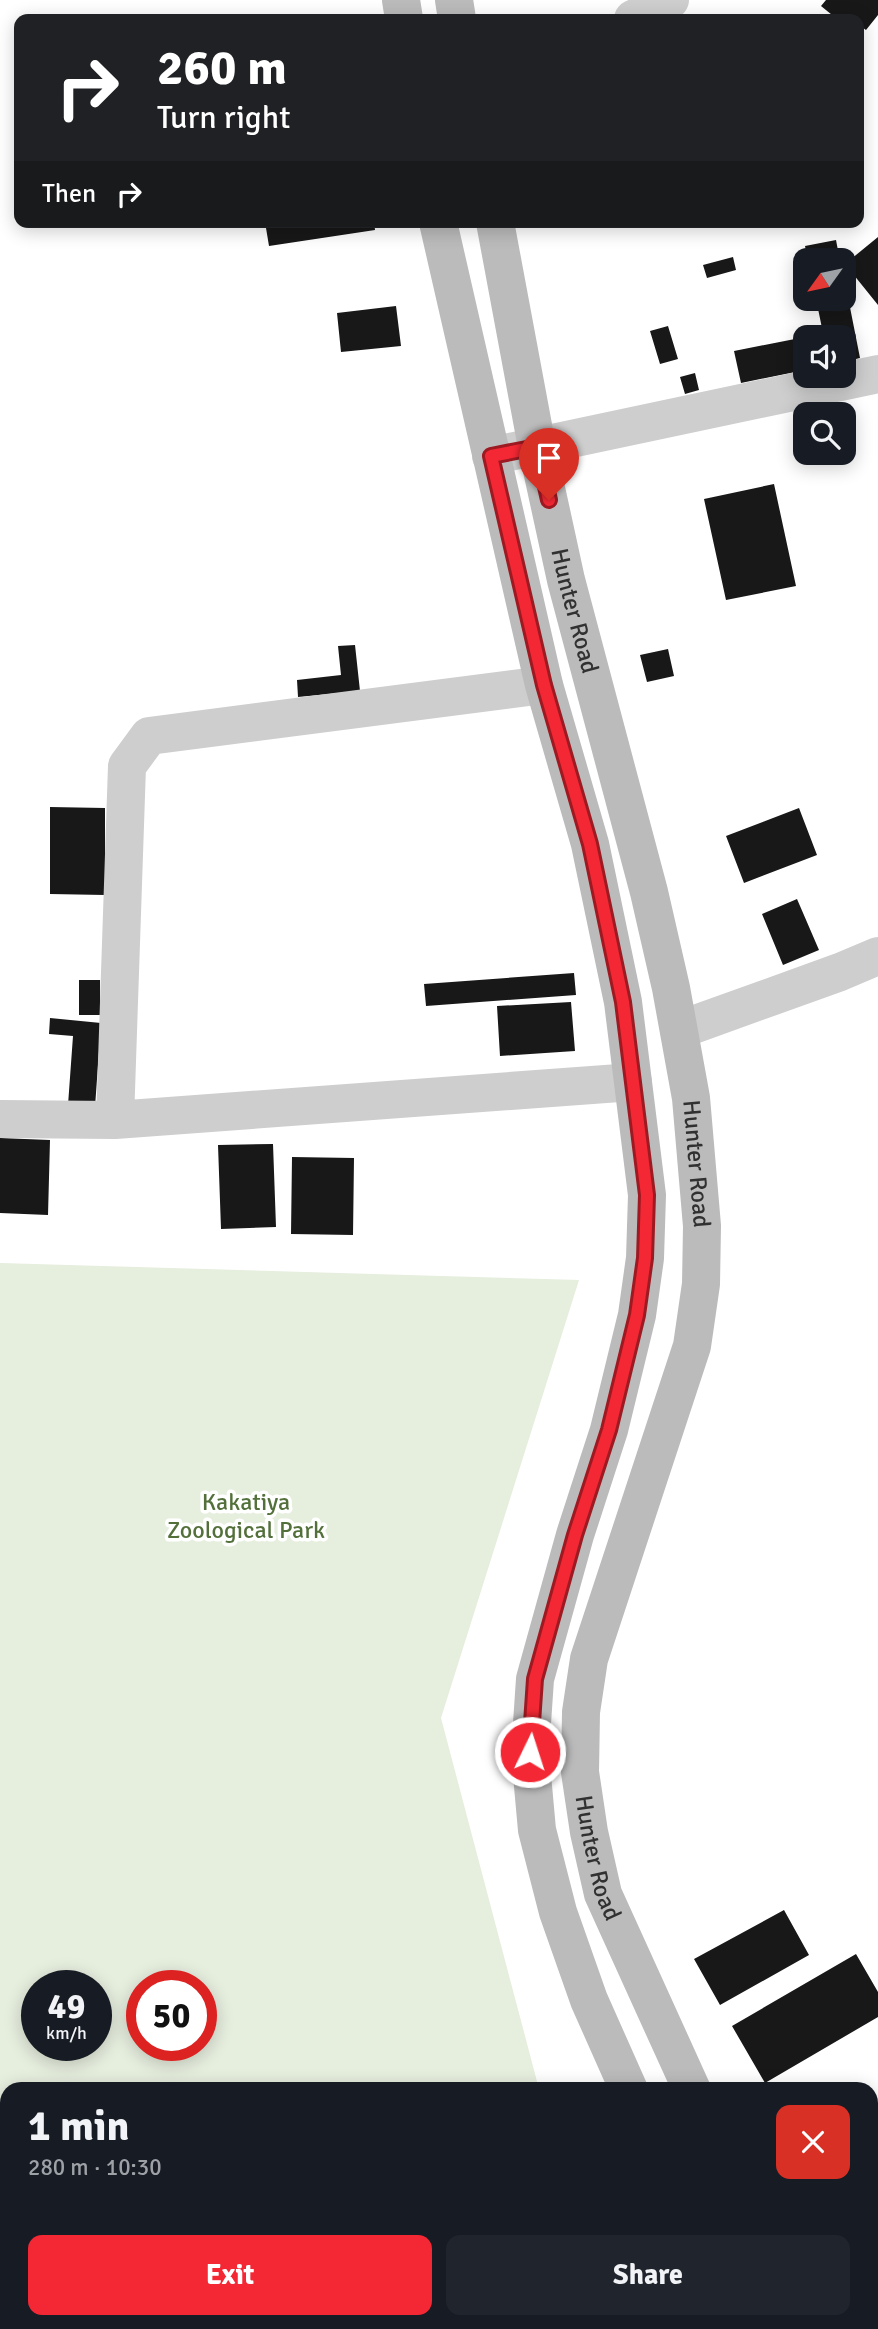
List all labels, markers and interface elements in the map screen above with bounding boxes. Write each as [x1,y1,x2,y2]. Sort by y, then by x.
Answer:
text: 260 m [157,38,287,98]
icon: right [42,42,133,133]
text: Turn right [157,98,290,137]
icon: right [110,175,148,213]
text: Then [42,178,96,210]
north arrow [793,248,856,312]
map controls [793,248,856,465]
button: sound [793,325,856,388]
button: search [793,402,856,465]
pin [519,428,579,500]
icon: arrive [530,439,568,477]
street label: Hunter Road [545,545,605,677]
street label: Hunter Road [676,1098,717,1229]
park label: Kakatiya Zoological Park [167,1487,325,1545]
position arrow [493,1715,567,1789]
street label: Hunter Road [569,1793,628,1925]
speed limit sign: 50 [126,1970,217,2061]
text: 49 [48,1985,85,2028]
text: km/h [46,2022,87,2044]
text: 1 min [28,2101,129,2152]
button: close [776,2105,850,2179]
text: 280 m · 10:30 [28,2153,162,2182]
button: Exit [28,2235,432,2315]
button: Share [446,2235,850,2315]

